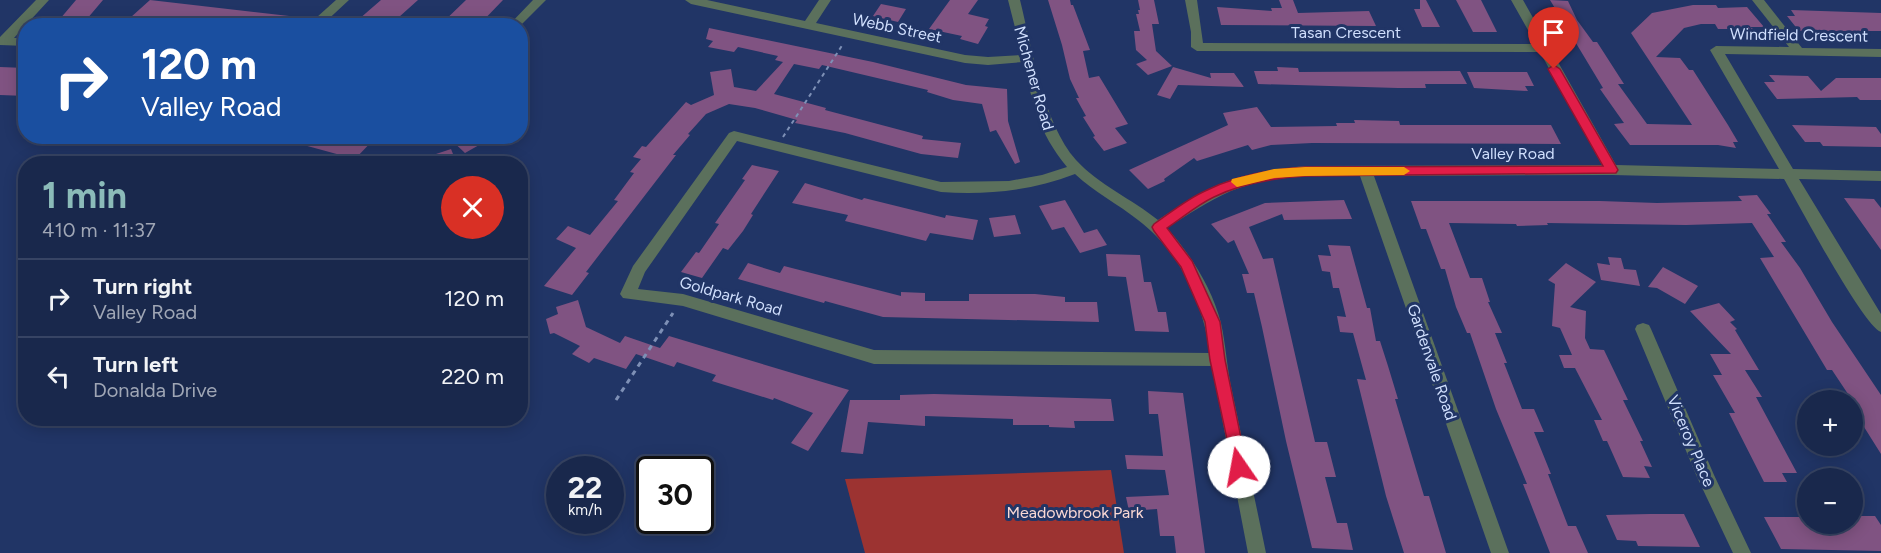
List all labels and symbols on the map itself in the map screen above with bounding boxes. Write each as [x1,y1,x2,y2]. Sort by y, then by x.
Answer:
pin [1528,7,1579,69]
street label: Webb Street [851,9,943,47]
street label: Tasan Crescent [1291,23,1401,42]
street label: Michener Road [1010,24,1058,132]
street label: Windfield Crescent [1730,24,1868,46]
street label: Valley Road [1471,144,1555,163]
street label: Goldpark Road [677,272,785,320]
street label: Gardenvale Road [1403,301,1461,423]
street label: Viceroy Place [1663,392,1719,490]
position arrow [1207,435,1271,499]
speed limit sign: 30 [636,456,714,534]
park label: Meadowbrook Park [1007,503,1144,522]

